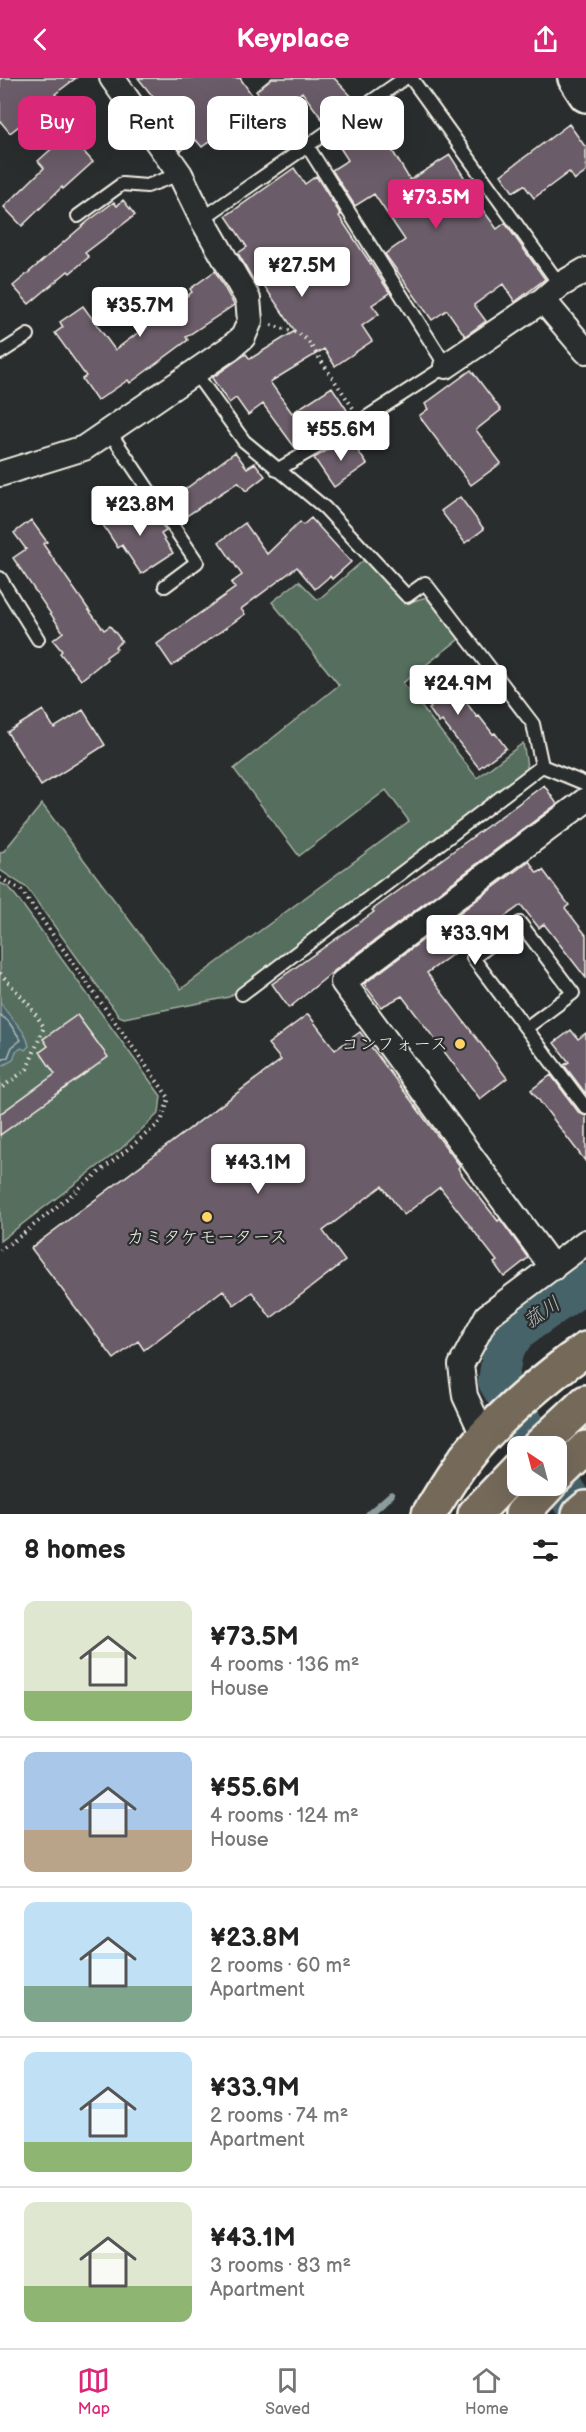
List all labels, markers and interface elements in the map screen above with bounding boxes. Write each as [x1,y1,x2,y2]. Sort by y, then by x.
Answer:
icon: back [24,23,57,56]
text: Keyplace [236,23,350,55]
icon: share [529,23,562,56]
chip: Buy [18,96,96,150]
chip: Rent [108,96,195,150]
chip: Filters [207,96,308,150]
chip: New [320,96,404,150]
pin: ¥73.5M [387,179,485,230]
text: ¥73.5M [402,186,470,210]
pin: ¥27.5M [253,247,351,298]
text: ¥27.5M [268,254,336,278]
pin: ¥35.7M [91,287,189,338]
text: ¥35.7M [106,294,174,318]
pin: ¥55.6M [292,411,390,462]
text: ¥55.6M [306,418,376,442]
pin: ¥23.8M [91,486,189,537]
text: ¥23.8M [105,493,175,517]
pin: ¥24.9M [409,665,507,716]
text: ¥24.9M [424,672,492,696]
pin: ¥33.9M [426,915,524,966]
text: ¥33.9M [440,922,510,946]
place label: コンフォース [341,1034,448,1055]
marker: コンフォース [453,1037,467,1051]
pin: ¥43.1M [209,1144,307,1195]
text: ¥43.1M [225,1151,291,1175]
marker: カミタケモータース [200,1210,214,1224]
place label: カミタケモータース [127,1227,287,1248]
water label: 菰川 [519,1292,565,1334]
north arrow [507,1436,567,1496]
map controls [507,1436,567,1496]
icon: filters [529,1534,562,1567]
text: 8 homes [24,1535,126,1566]
text: ¥73.5M [210,1622,299,1653]
icon: home [72,1625,144,1697]
text: 4 rooms · 136 m² [210,1653,359,1677]
text: House [210,1677,269,1701]
text: ¥55.6M [210,1773,300,1804]
icon: home [72,1776,144,1848]
text: 4 rooms · 124 m² [210,1804,359,1828]
text: House [210,1828,269,1852]
text: ¥23.8M [210,1923,300,1954]
icon: home [72,1926,144,1998]
text: 2 rooms · 60 m² [210,1954,351,1978]
text: Apartment [210,1978,305,2002]
text: ¥33.9M [210,2073,300,2104]
icon: home [72,2076,144,2148]
text: 2 rooms · 74 m² [210,2104,348,2128]
text: Apartment [210,2128,305,2152]
text: ¥43.1M [210,2223,296,2254]
icon: home [72,2226,144,2298]
text: 3 rooms · 83 m² [210,2254,351,2278]
text: Apartment [210,2278,305,2302]
tab: Map [77,2364,110,2419]
tab: Saved [265,2364,310,2419]
tab: Home [465,2364,509,2419]

